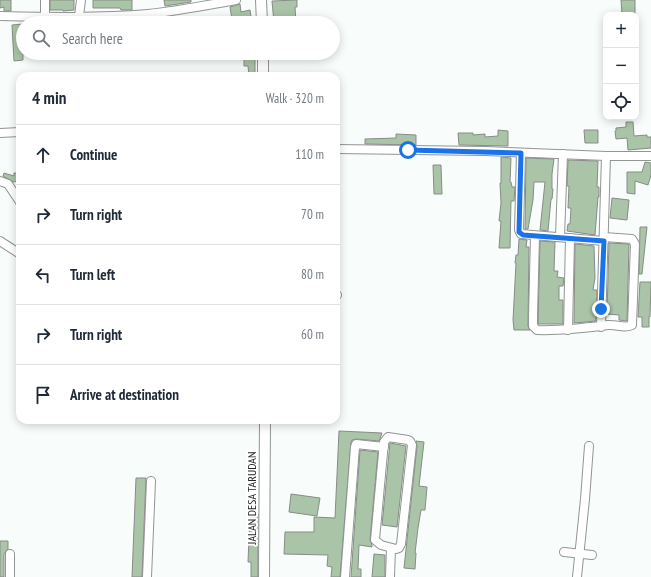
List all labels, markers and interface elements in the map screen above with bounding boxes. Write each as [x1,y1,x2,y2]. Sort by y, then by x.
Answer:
map controls [603,12,639,120]
button: + [603,12,639,48]
search box [16,16,340,60]
icon: search [30,27,52,49]
text: Search here [62,29,123,48]
button: − [603,48,639,84]
button: locate [603,84,639,120]
text: 4 min [32,87,66,109]
text: Walk · 320 m [266,90,324,107]
route start [399,141,417,159]
icon: ahead [32,144,54,166]
text: Continue [70,145,117,164]
text: 110 m [295,146,324,163]
icon: right [32,204,54,226]
text: Turn right [70,205,122,224]
text: 70 m [301,206,324,223]
icon: left [32,264,54,286]
text: Turn left [70,265,115,284]
text: 80 m [301,266,324,283]
route end [592,300,610,318]
icon: right [32,324,54,346]
text: Turn right [70,325,122,344]
text: 60 m [301,326,324,343]
icon: arrive [32,384,54,406]
text: Arrive at destination [70,385,179,404]
street label: JALAN DESA TARUDAN [244,452,259,545]

